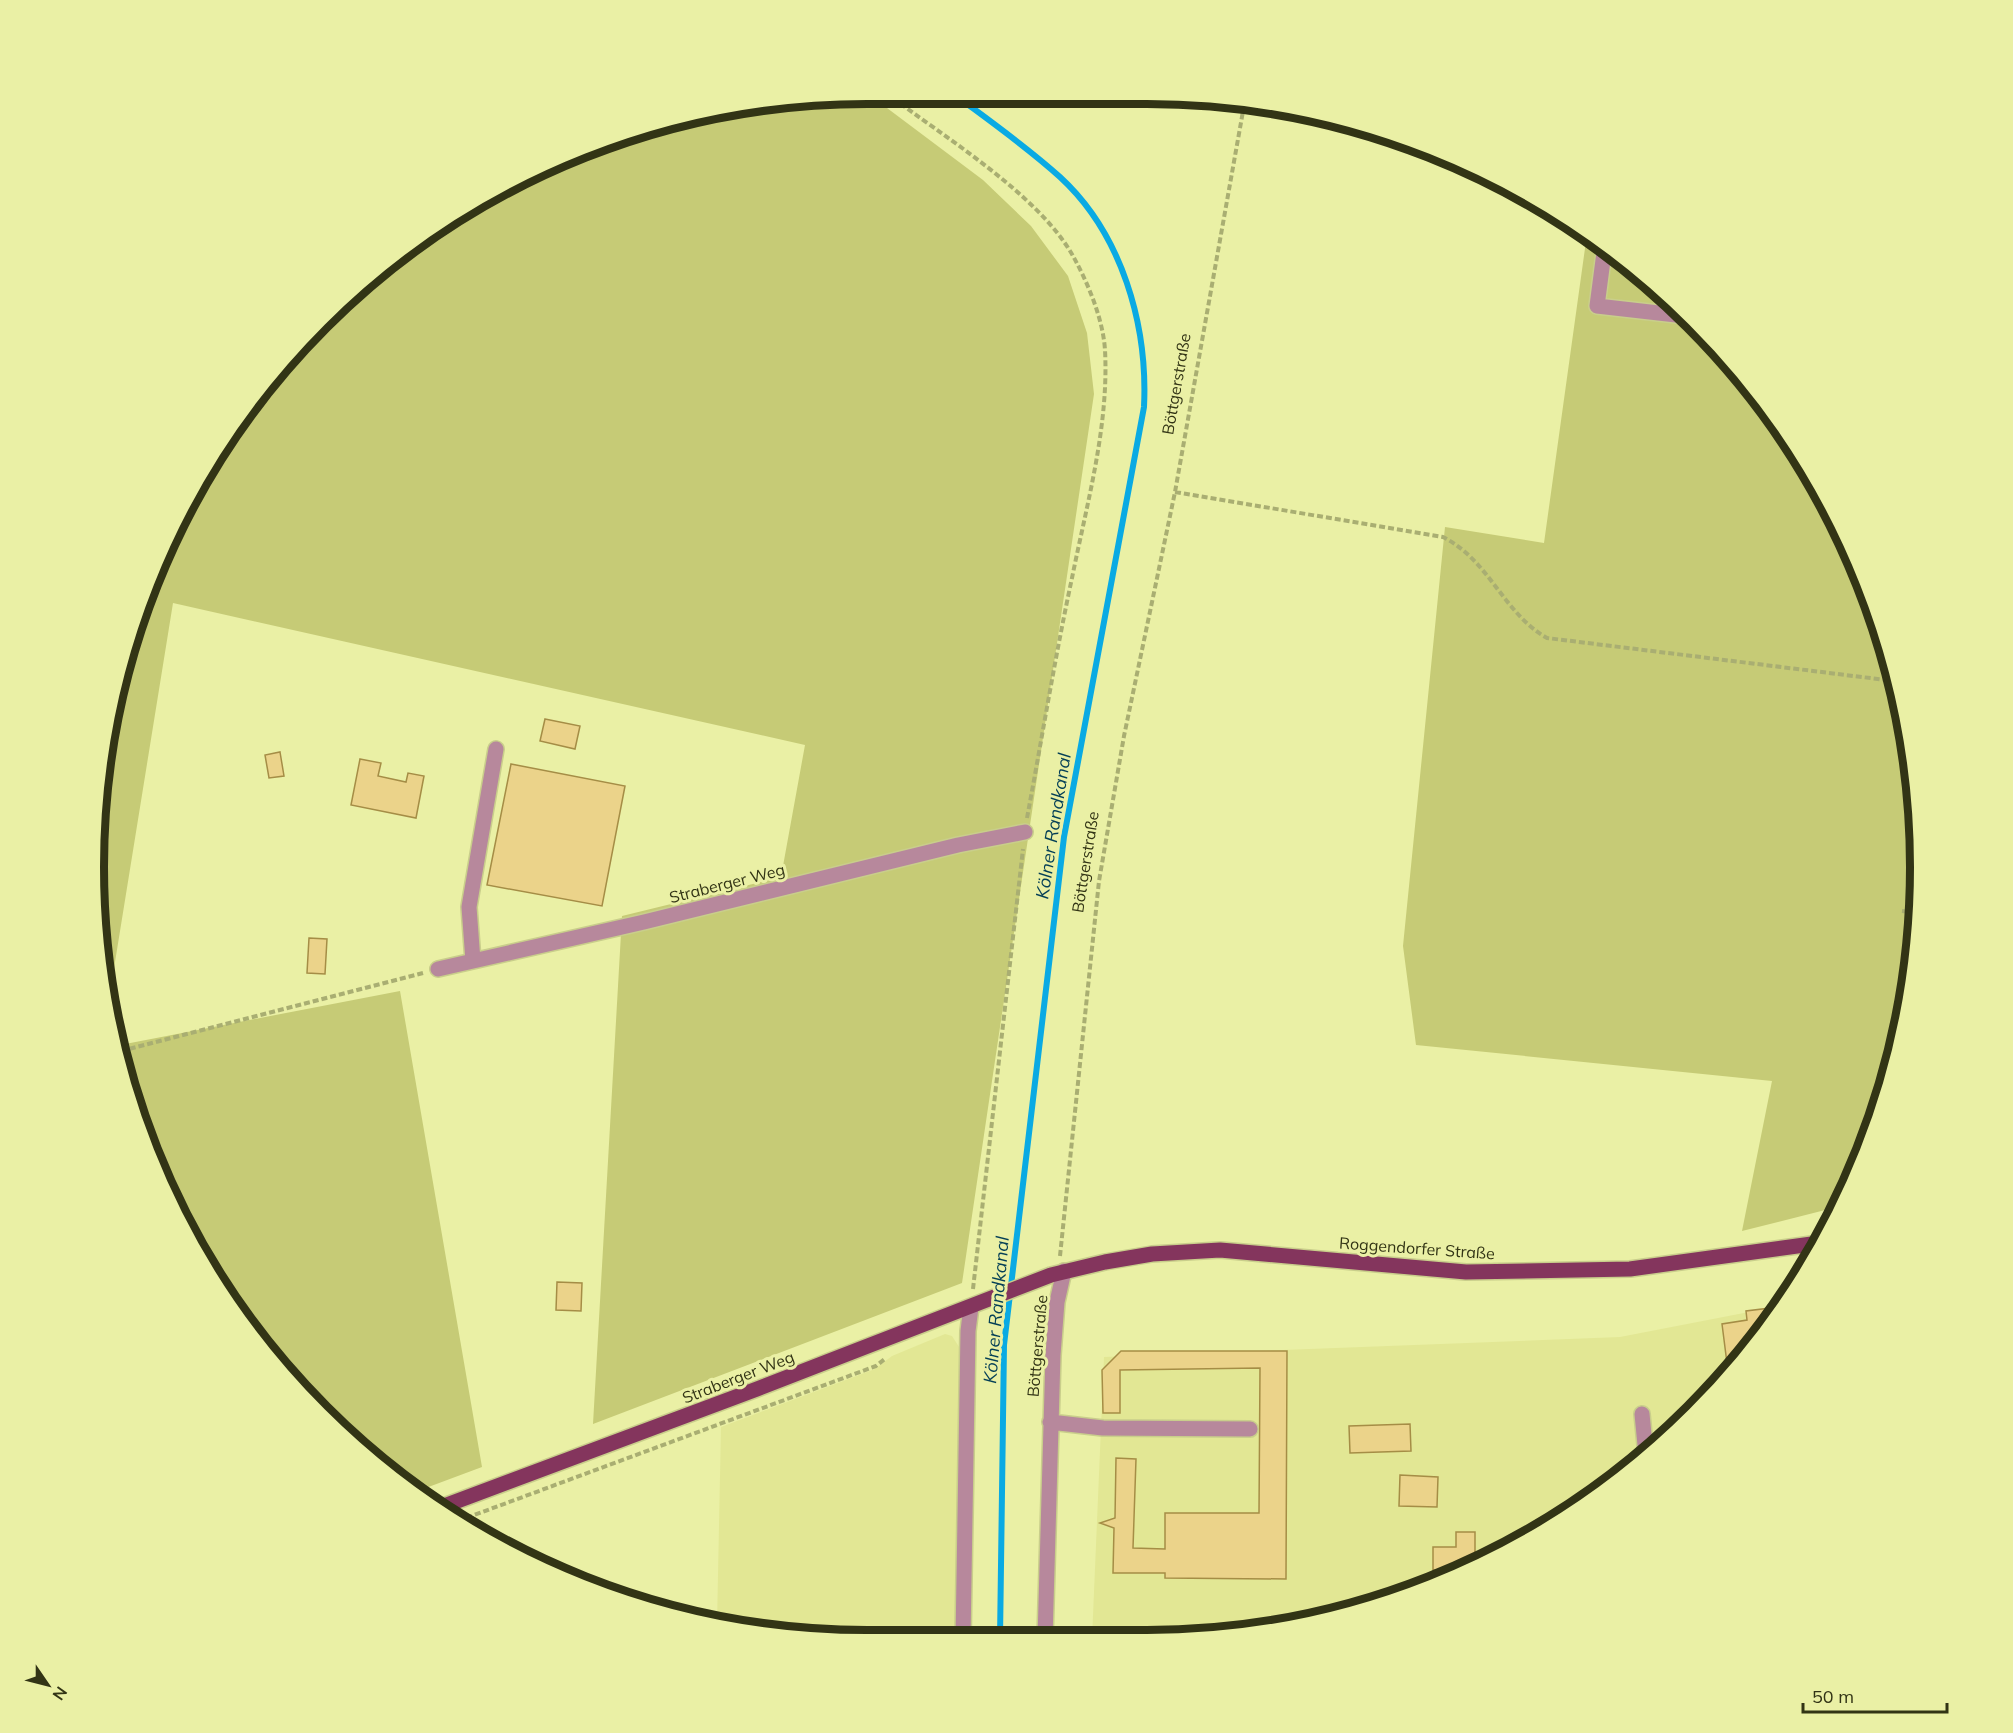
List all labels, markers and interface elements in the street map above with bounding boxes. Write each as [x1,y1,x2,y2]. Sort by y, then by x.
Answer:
street label: Böttgerstraße [1157,332,1195,436]
water label: Kölner Randkanal [1030,751,1076,901]
street label: Böttgerstraße [1067,810,1103,914]
street label: Straberger Weg [667,859,787,907]
street label: Roggendorfer Straße [1339,1233,1495,1263]
water label: Kölner Randkanal [978,1235,1014,1384]
street label: Böttgerstraße [1023,1294,1051,1398]
street label: Straberger Weg [679,1346,797,1408]
north arrow [18,1655,78,1715]
scale bar [1803,1676,1947,1714]
text: N [49,1683,72,1704]
text: 50 m [1812,1685,1854,1708]

